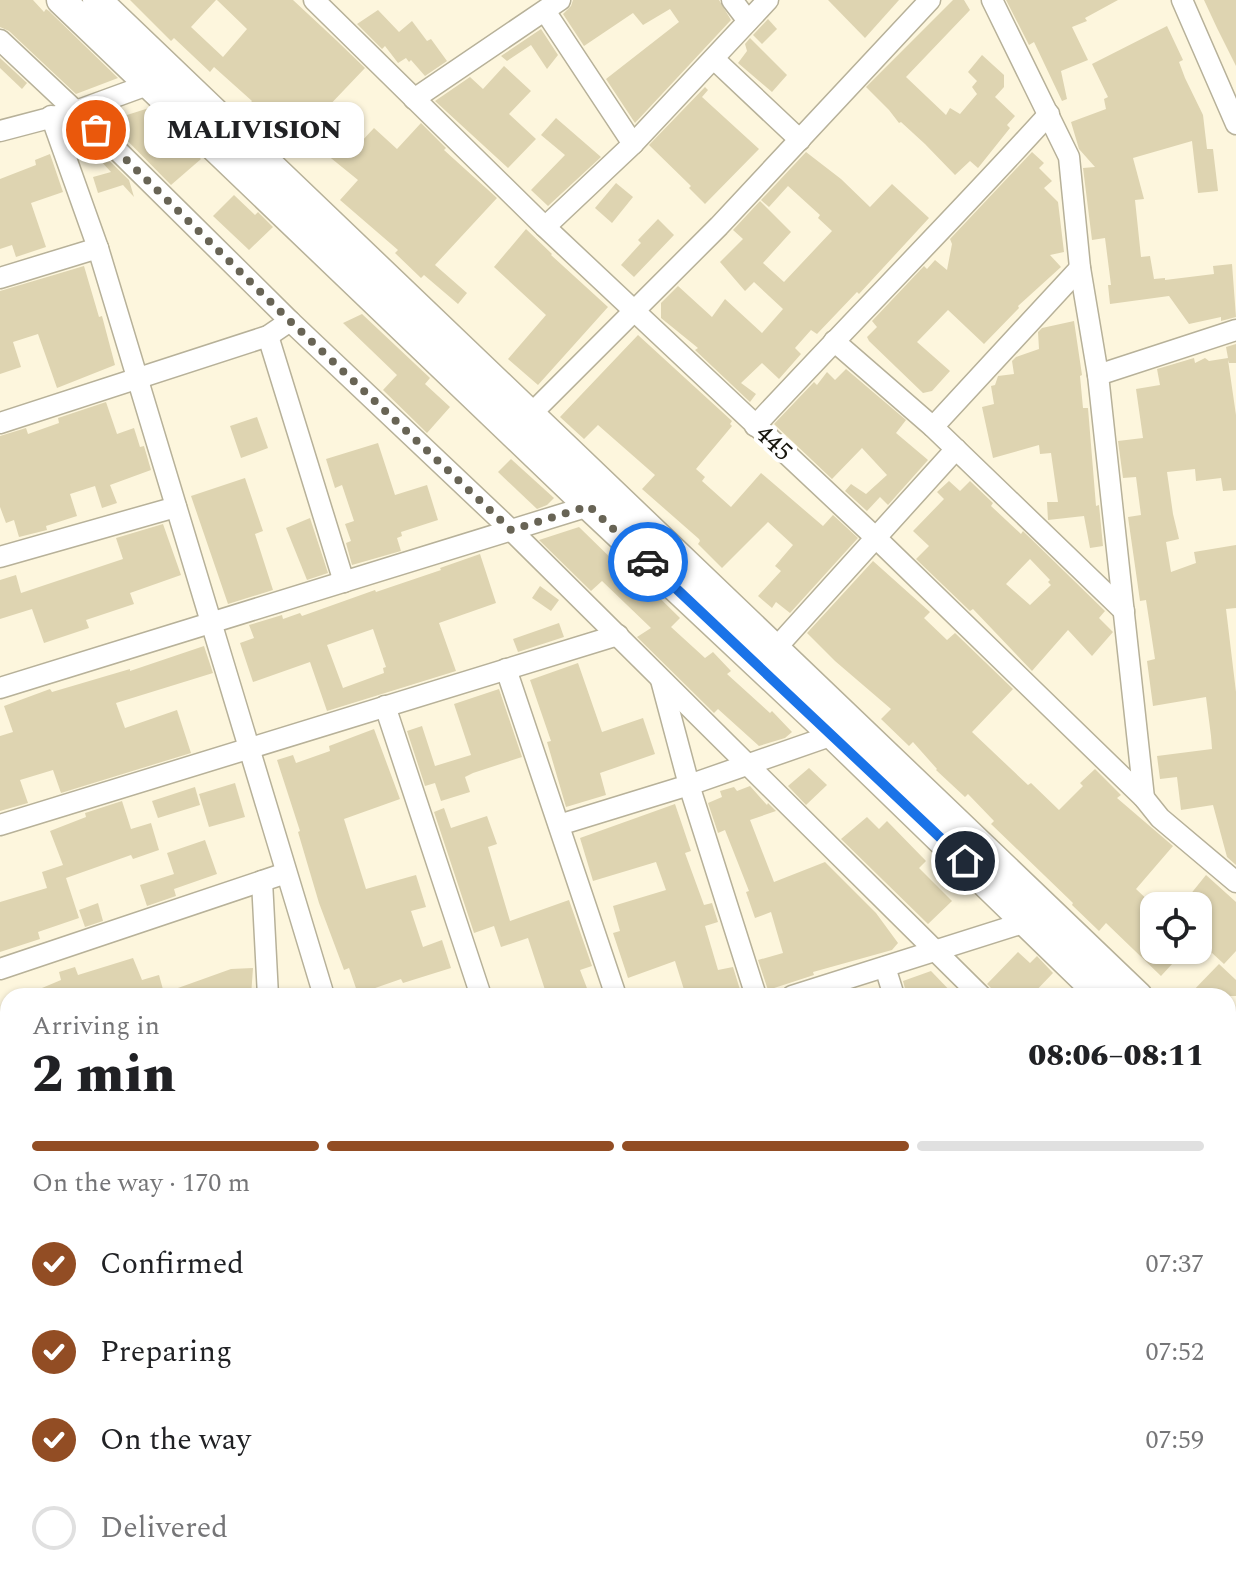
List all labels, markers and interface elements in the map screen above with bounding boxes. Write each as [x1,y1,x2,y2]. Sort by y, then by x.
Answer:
pin [62,96,130,164]
callout: MALIVISION [144,102,364,158]
icon: bag [74,108,118,152]
text: MALIVISION [166,110,342,150]
street label: 445 [746,415,802,471]
courier [608,522,688,602]
icon: car [626,540,670,584]
pin [931,827,999,895]
icon: home [943,839,987,883]
map controls [1140,892,1212,964]
button: locate [1140,892,1212,964]
text: Arriving in [32,1006,160,1046]
text: 08:06–08:11 [1028,1033,1204,1079]
text: 2 min [32,1036,176,1115]
text: On the way · 170 m [32,1163,250,1203]
text: Confirmed [100,1241,244,1287]
icon: check [32,1242,76,1286]
text: 07:37 [1145,1244,1204,1284]
text: Preparing [100,1329,232,1375]
icon: check [32,1330,76,1374]
text: 07:52 [1145,1332,1204,1372]
text: On the way [100,1417,251,1463]
icon: check [32,1418,76,1462]
text: 07:59 [1145,1420,1204,1460]
text: Delivered [100,1505,228,1551]

